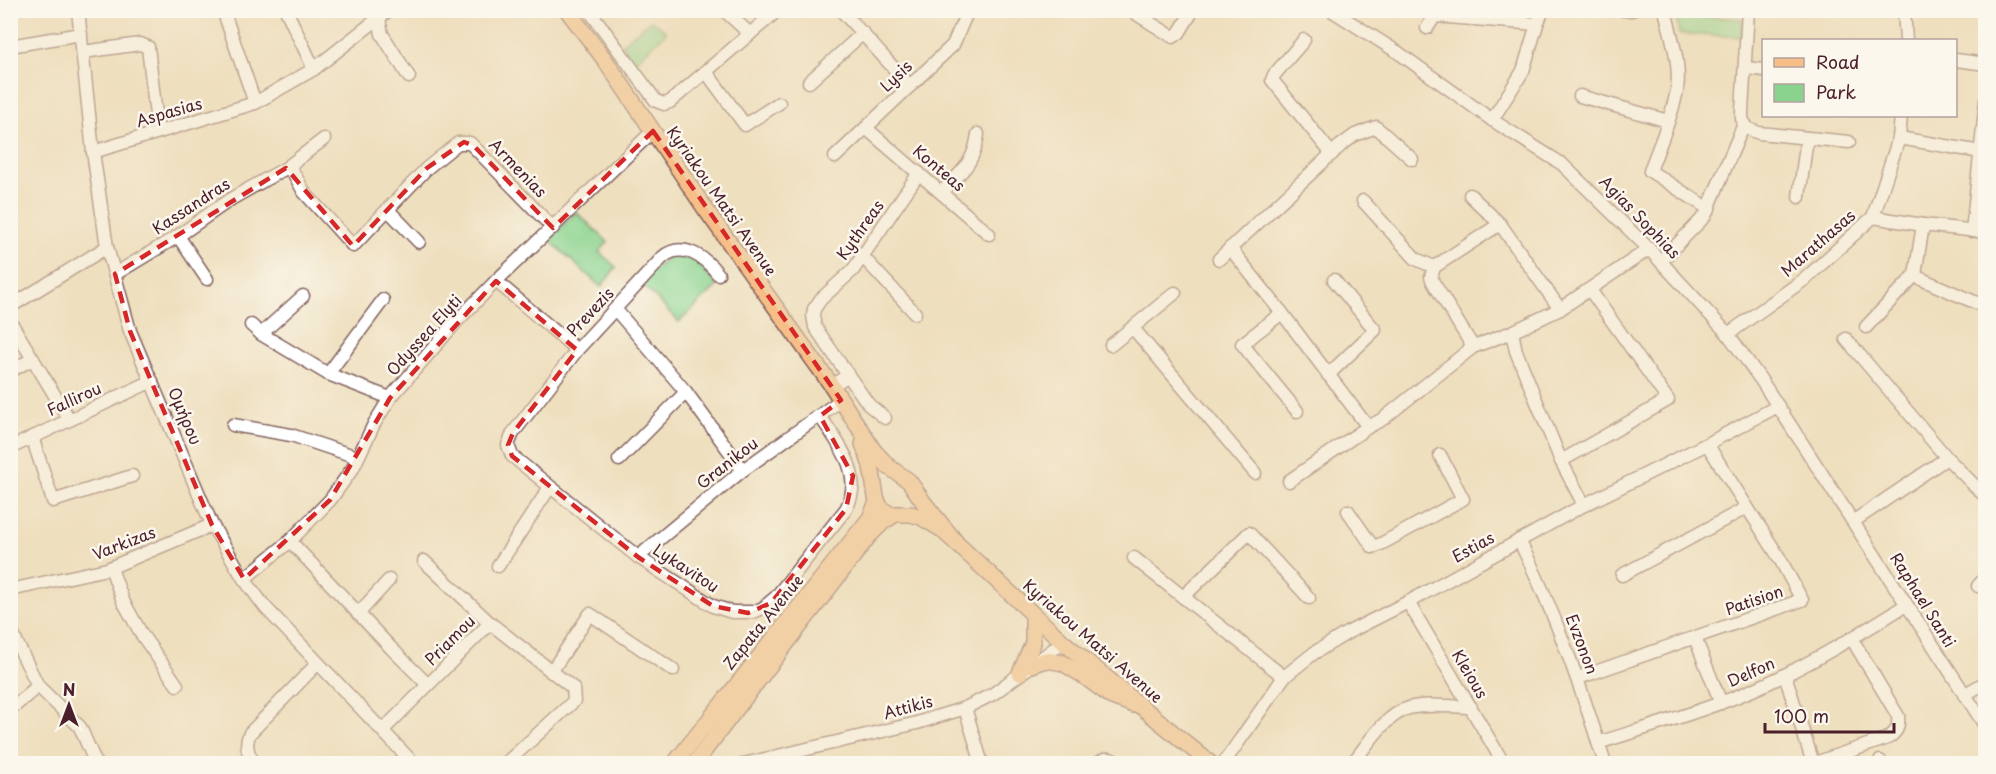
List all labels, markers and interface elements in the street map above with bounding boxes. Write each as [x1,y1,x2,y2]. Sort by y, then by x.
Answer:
legend [1762,39,1957,117]
text: Road [1816,48,1860,75]
street label: Lysis [874,54,917,97]
text: Park [1816,78,1856,105]
street label: Aspasias [133,90,205,132]
street label: Kyriakou Matsi Avenue [662,121,784,280]
street label: Armenias [484,132,553,202]
street label: Konteas [908,138,971,196]
street label: Agias Sophias [1595,169,1687,263]
street label: Kassandras [147,171,234,239]
street label: Kythreas [830,194,889,264]
street label: Marathasas [1775,203,1860,281]
street label: Prevezis [560,281,619,341]
street label: Odyssea Elyti [380,288,466,380]
street label: Fallirou [42,375,105,421]
street label: Ομήρου [163,383,209,448]
street label: Granikou [690,430,762,494]
street label: Varkizas [89,519,159,565]
street label: Estias [1447,525,1498,568]
street label: Lykavitou [649,537,724,598]
street label: Raphael Santi [1885,547,1963,651]
street label: Zapata Avenue [716,569,808,674]
street label: Kyriakou Matsi Avenue [1019,573,1169,708]
street label: Patision [1721,578,1786,620]
street label: Priamou [419,609,480,670]
street label: Evzonon [1561,610,1605,677]
street label: Kleious [1447,644,1495,702]
street label: Delfon [1723,650,1778,692]
north arrow [39,675,99,735]
text: N [63,677,75,701]
street label: Attikis [880,688,935,724]
scale bar [1765,696,1894,734]
text: 100 m [1774,702,1829,729]

